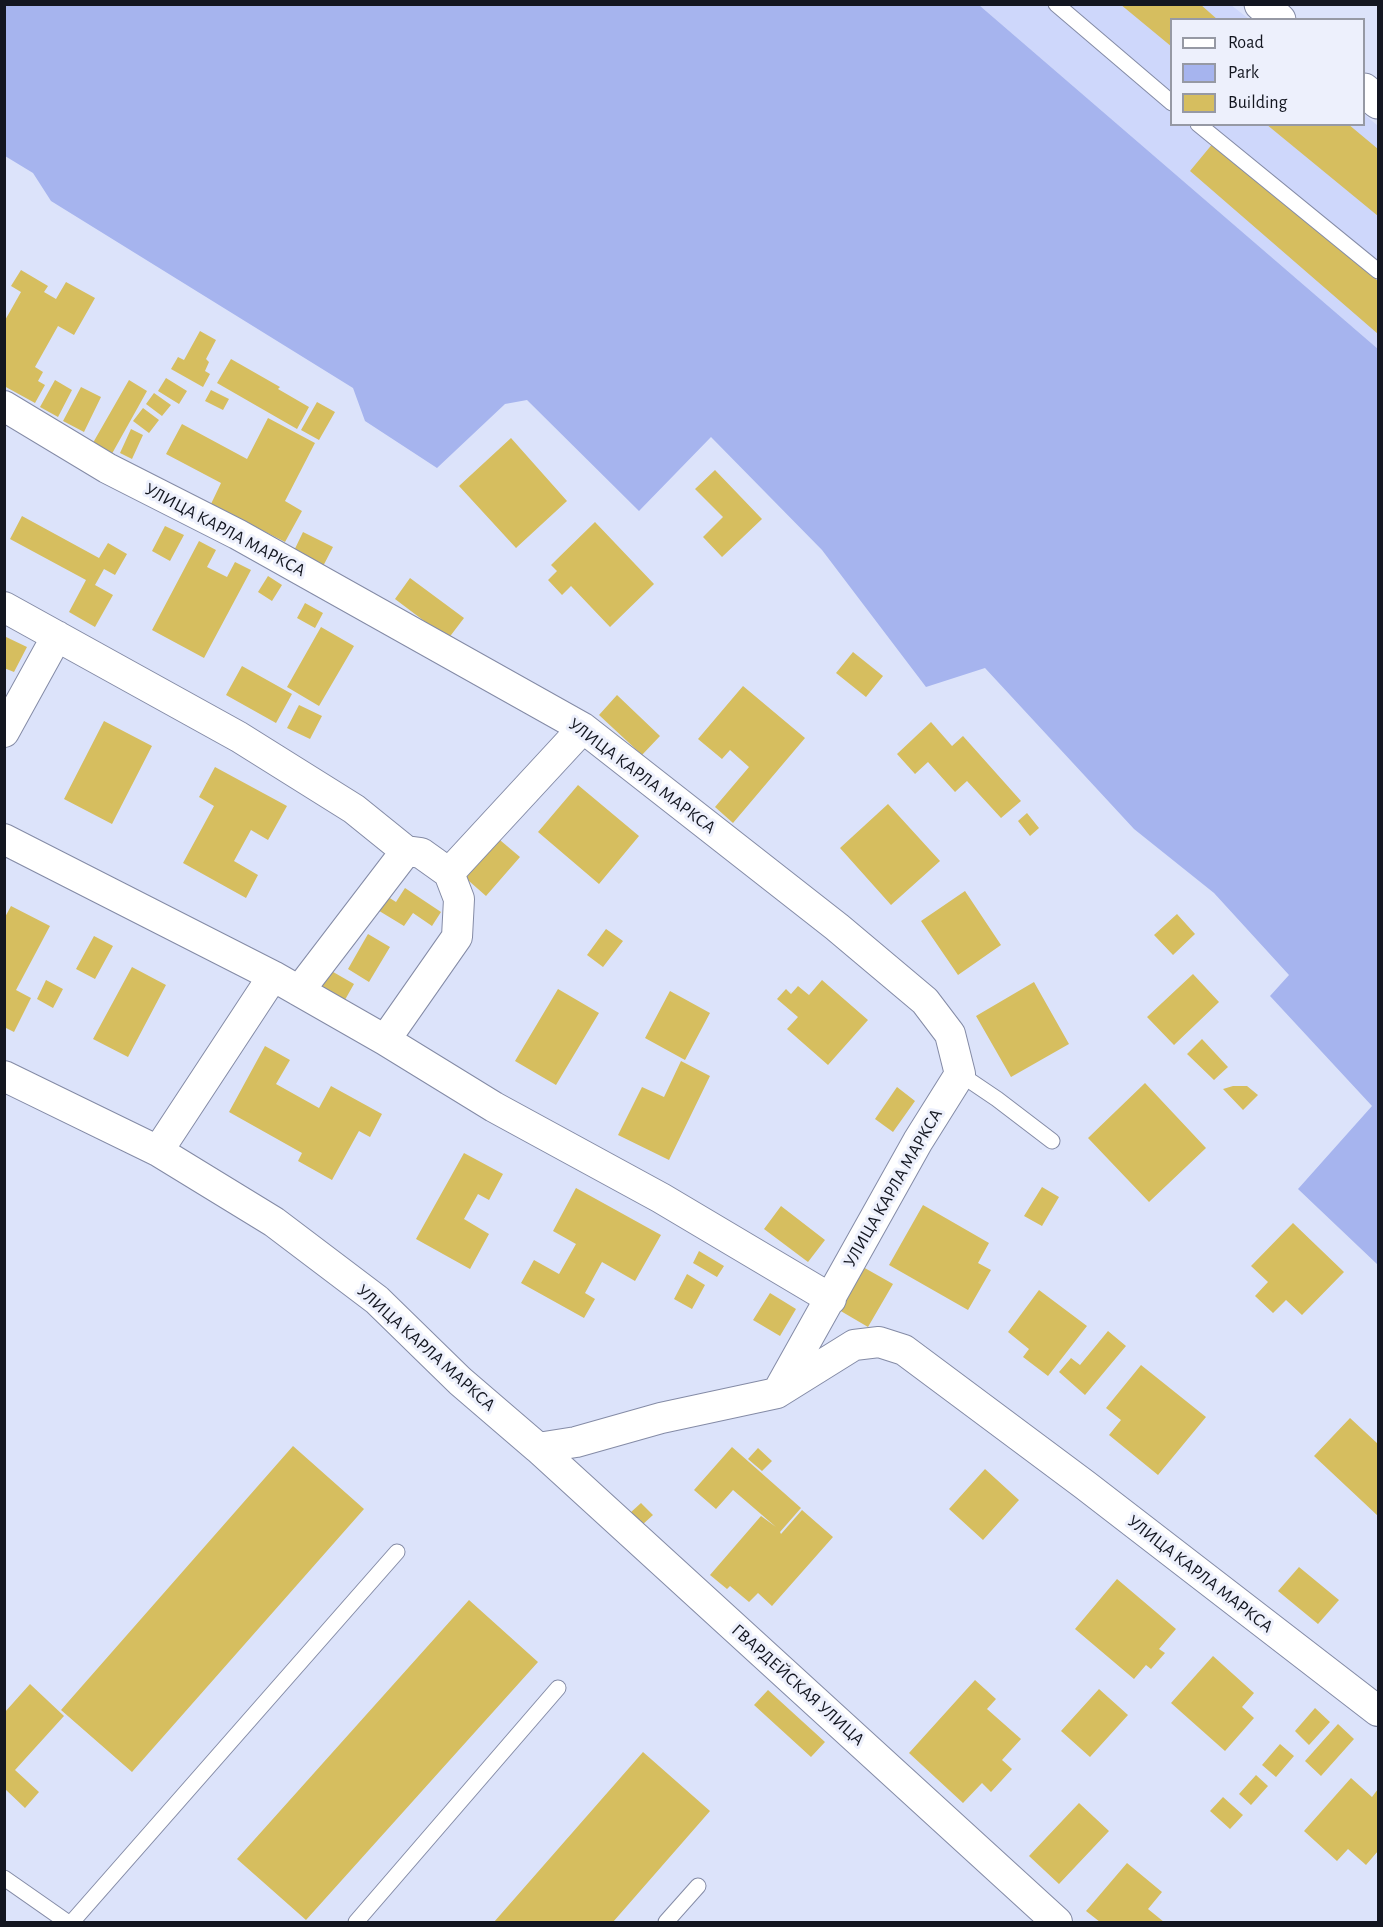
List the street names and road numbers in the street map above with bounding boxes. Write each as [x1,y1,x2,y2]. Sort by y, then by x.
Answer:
street label: УЛИЦА КАРЛА МАРКСА [141,478,309,582]
street label: УЛИЦА КАРЛА МАРКСА [564,713,720,839]
street label: УЛИЦА КАРЛА МАРКСА [839,1105,947,1271]
street label: УЛИЦА КАРЛА МАРКСА [352,1280,500,1416]
street label: УЛИЦА КАРЛА МАРКСА [1123,1510,1277,1638]
street label: ГВАРДЕЙСКАЯ УЛИЦА [727,1620,869,1750]

